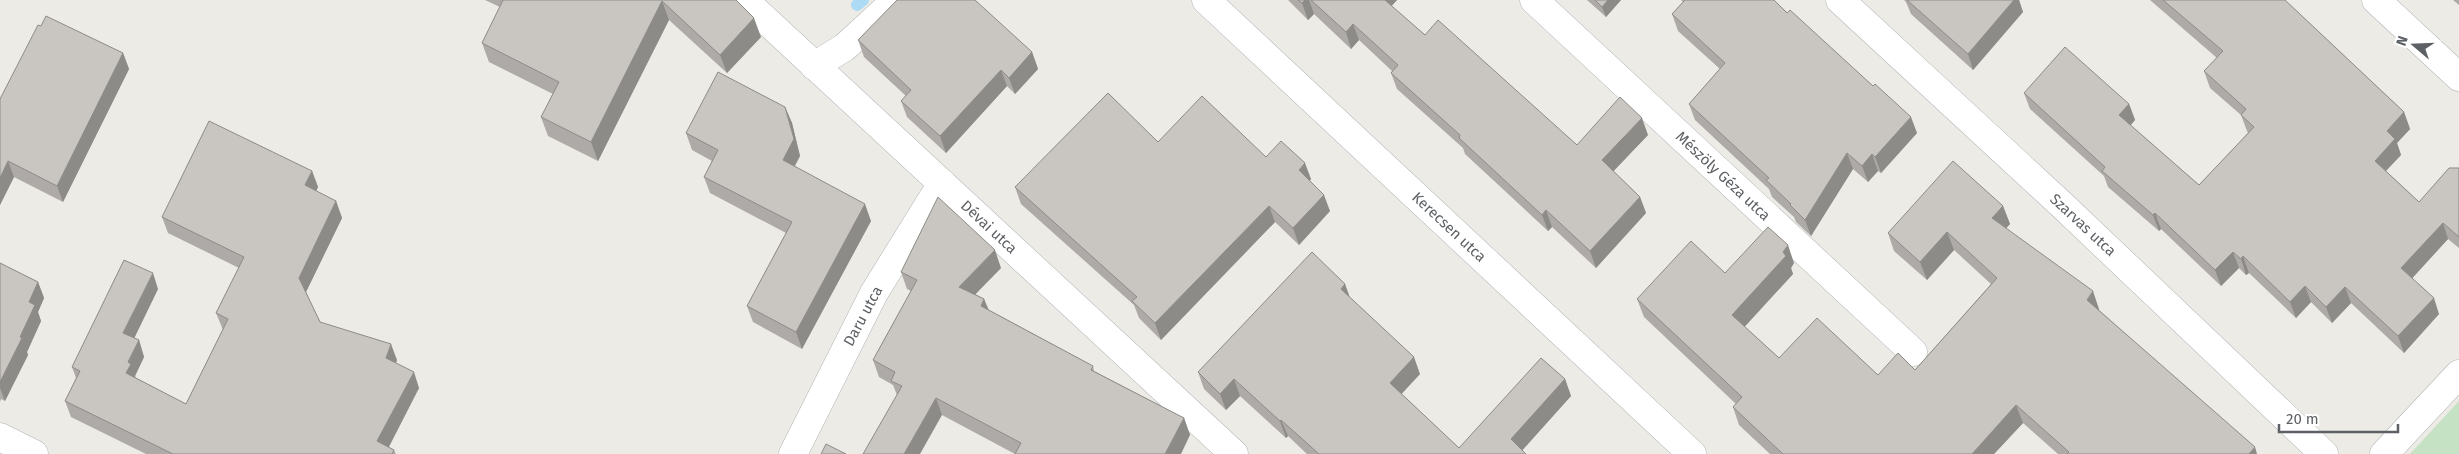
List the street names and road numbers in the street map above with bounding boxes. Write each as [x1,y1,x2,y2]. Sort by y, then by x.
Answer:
street label: Mészöly Géza utca [1672,128,1774,224]
street label: Kerecsen utca [1408,188,1490,266]
street label: Szarvas utca [2046,190,2120,260]
street label: Dévai utca [957,196,1021,258]
street label: Daru utca [840,283,886,349]

